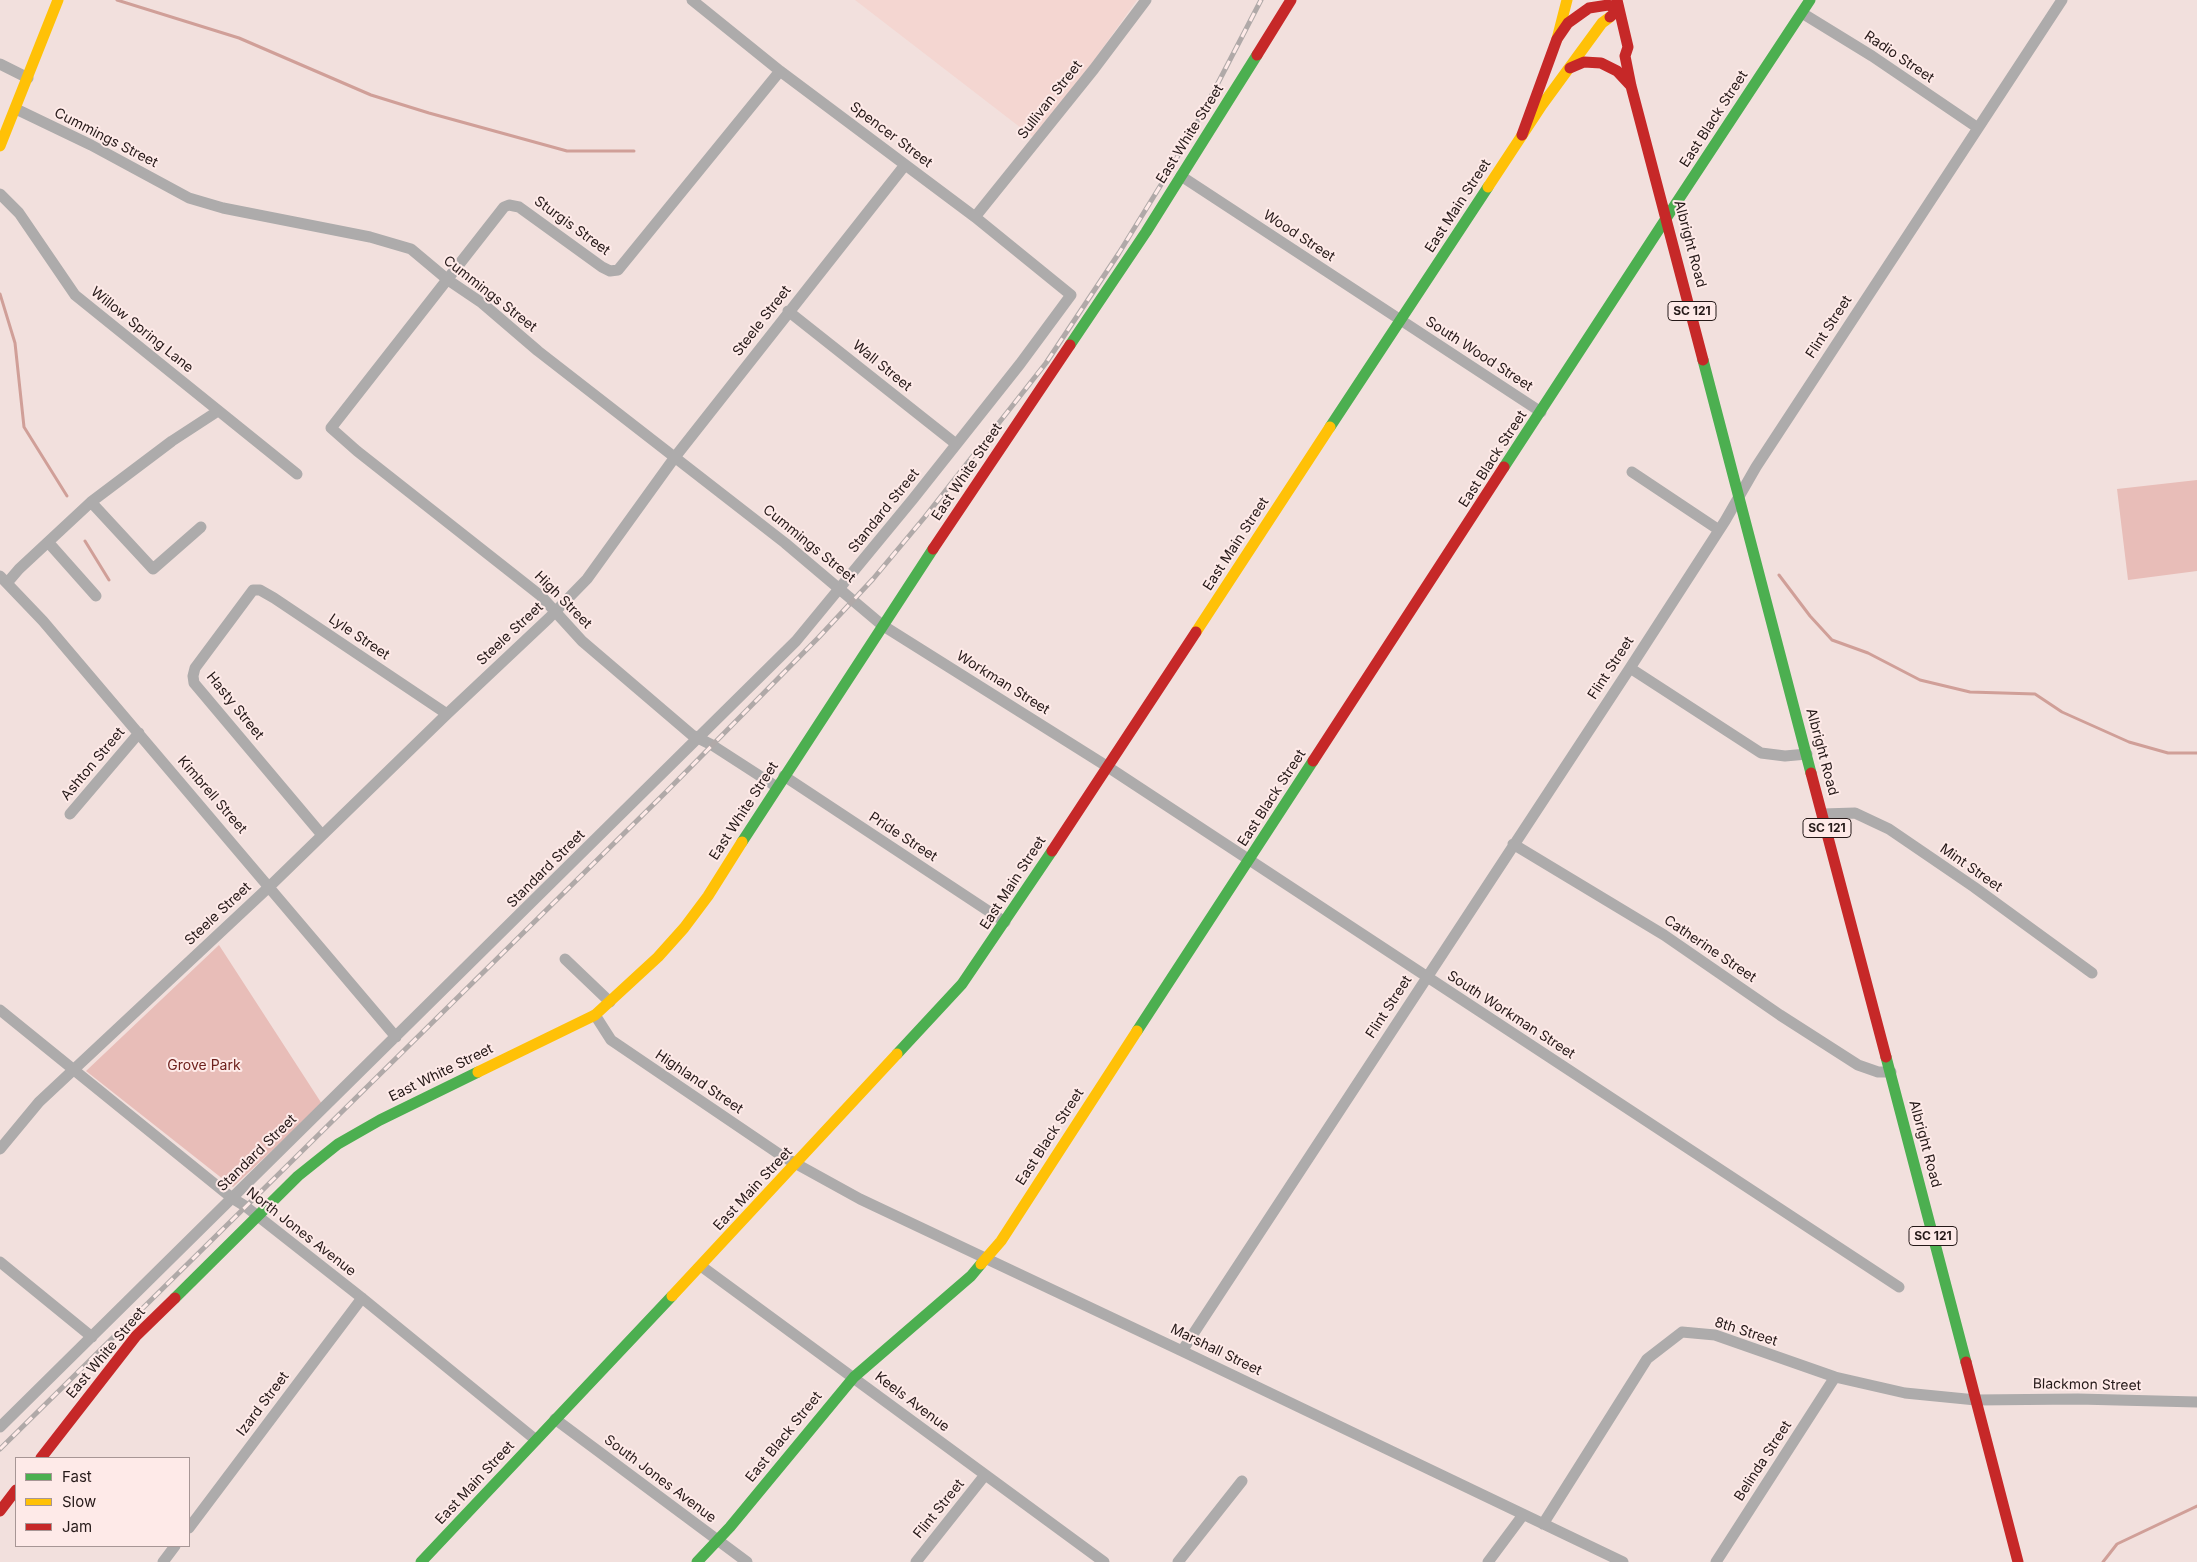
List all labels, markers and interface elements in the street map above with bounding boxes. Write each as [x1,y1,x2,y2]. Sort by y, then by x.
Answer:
street label: Radio Street [1861,27,1937,87]
street label: Sullivan Street [1014,57,1086,143]
street label: East Black Street [1677,68,1751,170]
street label: East White Street [1153,81,1227,187]
street label: Spencer Street [846,99,936,171]
street label: Cummings Street [51,105,161,171]
street label: East Main Street [1422,156,1494,256]
street label: Sturgis Street [531,193,613,259]
street label: Albright Road [1670,199,1710,289]
street label: Wood Street [1260,207,1338,265]
street label: Cummings Street [440,252,540,336]
street label: Steele Street [729,282,795,360]
street label: Willow Spring Lane [87,284,197,376]
street label: Flint Street [1803,293,1855,361]
road number: SC 121 [1668,302,1716,321]
street label: South Wood Street [1422,313,1536,395]
street label: Wall Street [849,337,915,395]
street label: East Black Street [1456,408,1530,510]
street label: East White Street [928,420,1006,524]
street label: Standard Street [845,466,923,556]
street label: East Main Street [1200,494,1272,594]
street label: Cummings Street [759,502,859,586]
street label: High Street [531,568,595,632]
street label: Steele Street [473,599,547,669]
street label: Lyle Street [325,610,393,664]
street label: Flint Street [1585,634,1637,702]
street label: Workman Street [953,648,1053,718]
street label: Hasty Street [203,669,267,743]
street label: Albright Road [1802,707,1842,797]
street label: Ashton Street [58,724,128,804]
street label: East Black Street [1235,747,1309,849]
street label: Kimbrell Street [174,753,250,837]
street label: East White Street [706,759,782,863]
street label: Pride Street [866,809,940,865]
road number: SC 121 [1803,818,1851,838]
street label: Standard Street [504,827,588,911]
street label: East Main Street [977,833,1049,933]
street label: Mint Street [1937,840,2005,896]
street label: Steele Street [181,879,255,949]
street label: Catherine Street [1661,912,1759,986]
street label: South Workman Street [1444,967,1578,1063]
street label: Flint Street [1363,973,1415,1041]
street label: East White Street [386,1041,496,1105]
street label: Highland Street [652,1046,746,1118]
park label: Grove Park [167,1058,241,1074]
street label: East Black Street [1013,1086,1087,1188]
street label: Albright Road [1905,1099,1945,1189]
street label: Standard Street [214,1111,300,1195]
street label: East Main Street [710,1144,796,1234]
street label: North Jones Avenue [243,1184,359,1280]
road number: SC 121 [1909,1226,1957,1246]
street label: East White Street [63,1304,149,1402]
street label: 8th Street [1713,1314,1779,1350]
street label: Marshall Street [1168,1321,1264,1379]
street label: Izard Street [233,1368,293,1440]
street label: Keels Avenue [871,1368,953,1436]
street label: Blackmon Street [2033,1376,2141,1394]
street label: East Black Street [742,1388,826,1486]
street label: Belinda Street [1731,1418,1795,1504]
street label: South Jones Avenue [601,1431,719,1527]
street label: East Main Street [432,1438,518,1528]
legend [15,1457,190,1547]
text: Fast [62,1467,92,1486]
street label: Flint Street [910,1476,968,1542]
text: Slow [62,1492,96,1511]
text: Jam [62,1517,92,1536]

